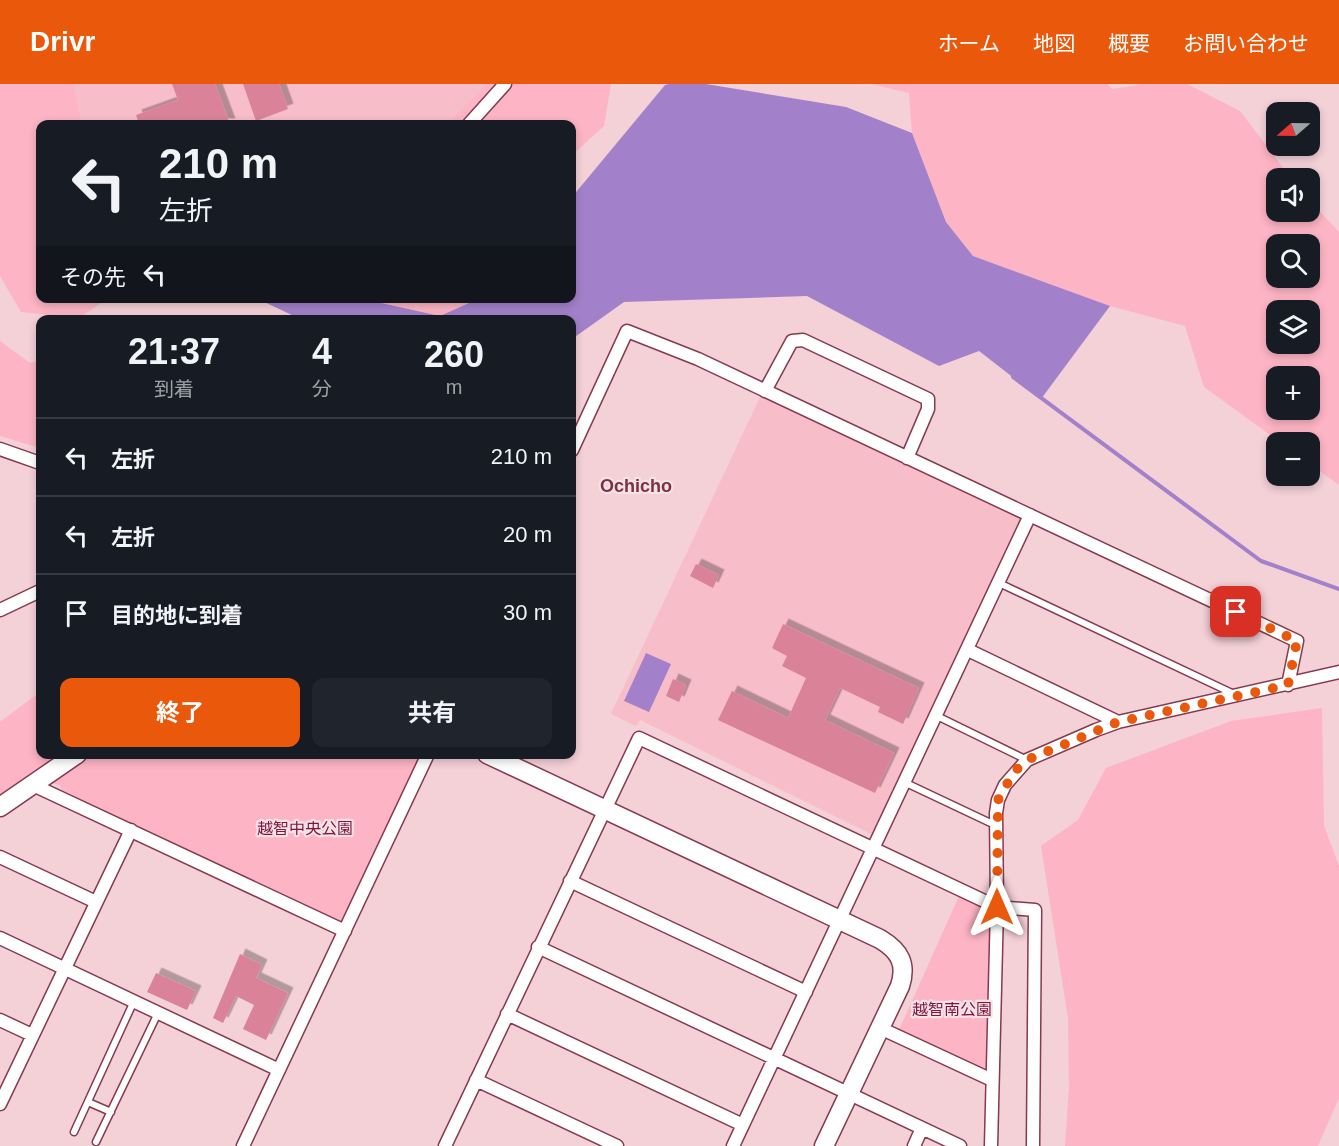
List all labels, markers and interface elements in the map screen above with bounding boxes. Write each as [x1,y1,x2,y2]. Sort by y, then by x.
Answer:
text: Drivr [30,26,95,57]
text: ホーム [938,32,1000,55]
text: 地図 [1033,32,1075,55]
text: 概要 [1108,32,1150,55]
text: お問い合わせ [1183,32,1309,55]
north arrow [1266,102,1320,156]
map controls [1266,102,1320,486]
text: 210 m [159,140,278,187]
icon: left [60,144,138,222]
button: sound [1266,168,1320,222]
text: 左折 [159,196,213,226]
button: search [1266,234,1320,288]
icon: left [138,258,171,291]
text: その先 [60,265,126,290]
button: layers [1266,300,1320,354]
text: 21:37 [128,331,220,372]
text: 4 [312,331,332,372]
text: 260 [424,334,484,375]
button: + [1266,366,1320,420]
text: m [446,376,462,398]
text: 到着 [154,378,194,400]
text: 分 [312,378,332,400]
button: − [1266,432,1320,486]
icon: left [60,441,93,474]
text: 210 m [491,444,552,469]
text: 左折 [111,447,155,472]
district label: Ochicho [600,476,672,496]
icon: left [60,519,93,552]
text: 20 m [503,522,552,547]
text: 左折 [111,525,155,550]
pin [1210,586,1261,637]
icon: arrive [1219,595,1252,628]
icon: arrive [60,597,93,630]
text: 30 m [503,600,552,625]
text: 目的地に到着 [111,603,243,628]
button: 終了 [60,678,300,747]
button: 共有 [312,678,552,747]
park label: 越智中央公園 [257,820,353,837]
position arrow [965,875,1029,939]
park label: 越智南公園 [912,1001,992,1018]

